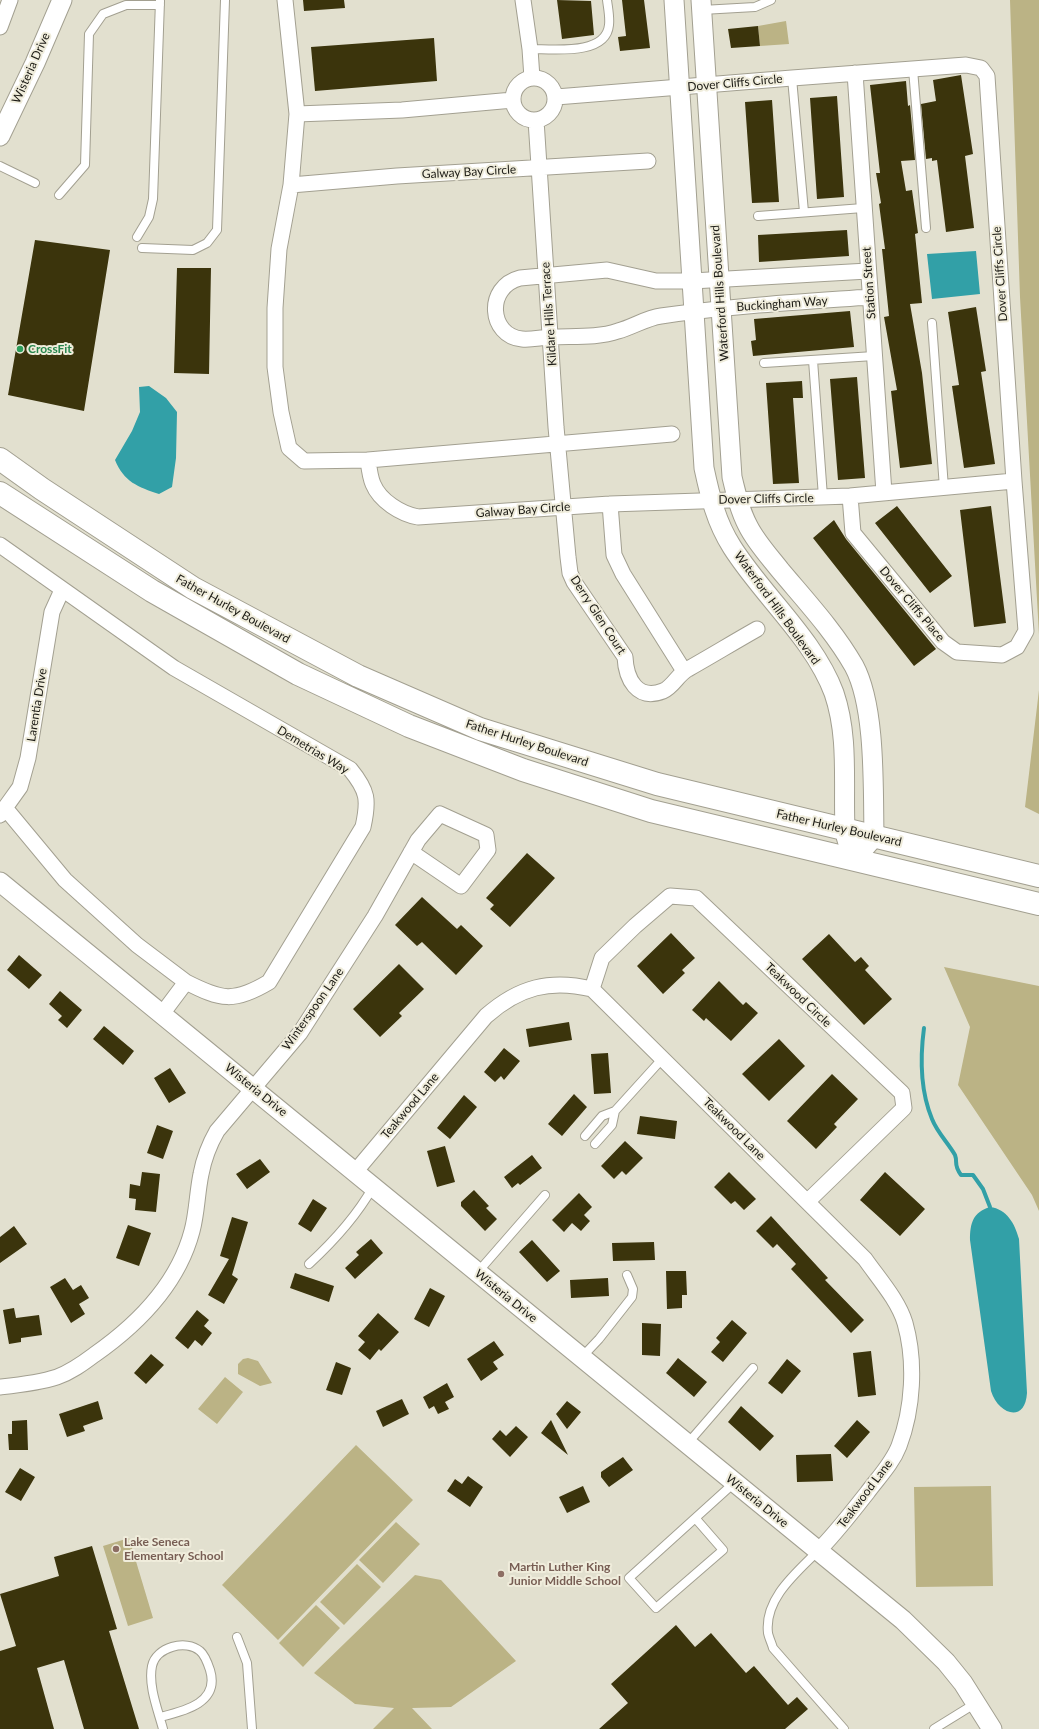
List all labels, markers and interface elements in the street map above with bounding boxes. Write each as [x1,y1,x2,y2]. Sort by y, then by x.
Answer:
street label: Wisteria Drive [9,30,53,106]
street label: Dover Cliffs Circle [687,72,783,94]
street label: Galway Bay Circle [421,162,517,182]
street label: Waterford Hills Boulevard [708,225,732,361]
street label: Dover Cliffs Circle [989,226,1011,322]
street label: Station Street [859,247,879,319]
street label: Kildare Hills Terrace [538,261,560,367]
street label: Buckingham Way [736,294,828,314]
place label: CrossFit [28,342,72,356]
marker: CrossFit [15,344,25,354]
street label: Dover Cliffs Circle [718,491,814,507]
street label: Galway Bay Circle [475,500,571,520]
street label: Waterford Hills Boulevard [731,549,823,667]
street label: Dover Cliffs Place [876,564,948,644]
street label: Father Hurley Boulevard [174,572,292,646]
street label: Derry Glen Court [567,573,629,657]
street label: Larentia Drive [24,667,50,743]
street label: Father Hurley Boulevard [464,716,590,770]
street label: Demetrias Way [275,723,351,777]
street label: Father Hurley Boulevard [775,807,903,849]
street label: Teakwood Circle [762,960,834,1030]
street label: Winterspoon Lane [279,965,347,1053]
street label: Wisteria Drive [222,1061,290,1119]
street label: Teakwood Lane [378,1070,442,1142]
street label: Teakwood Lane [700,1095,768,1163]
street label: Wisteria Drive [472,1267,540,1325]
street label: Teakwood Lane [835,1457,895,1531]
street label: Wisteria Drive [723,1472,791,1530]
place label: Lake Seneca Elementary School [124,1535,224,1563]
marker: Lake Seneca Elementary School [111,1544,121,1554]
place label: Martin Luther King Junior Middle School [509,1560,621,1588]
marker: Martin Luther King Junior Middle School [496,1569,506,1579]

